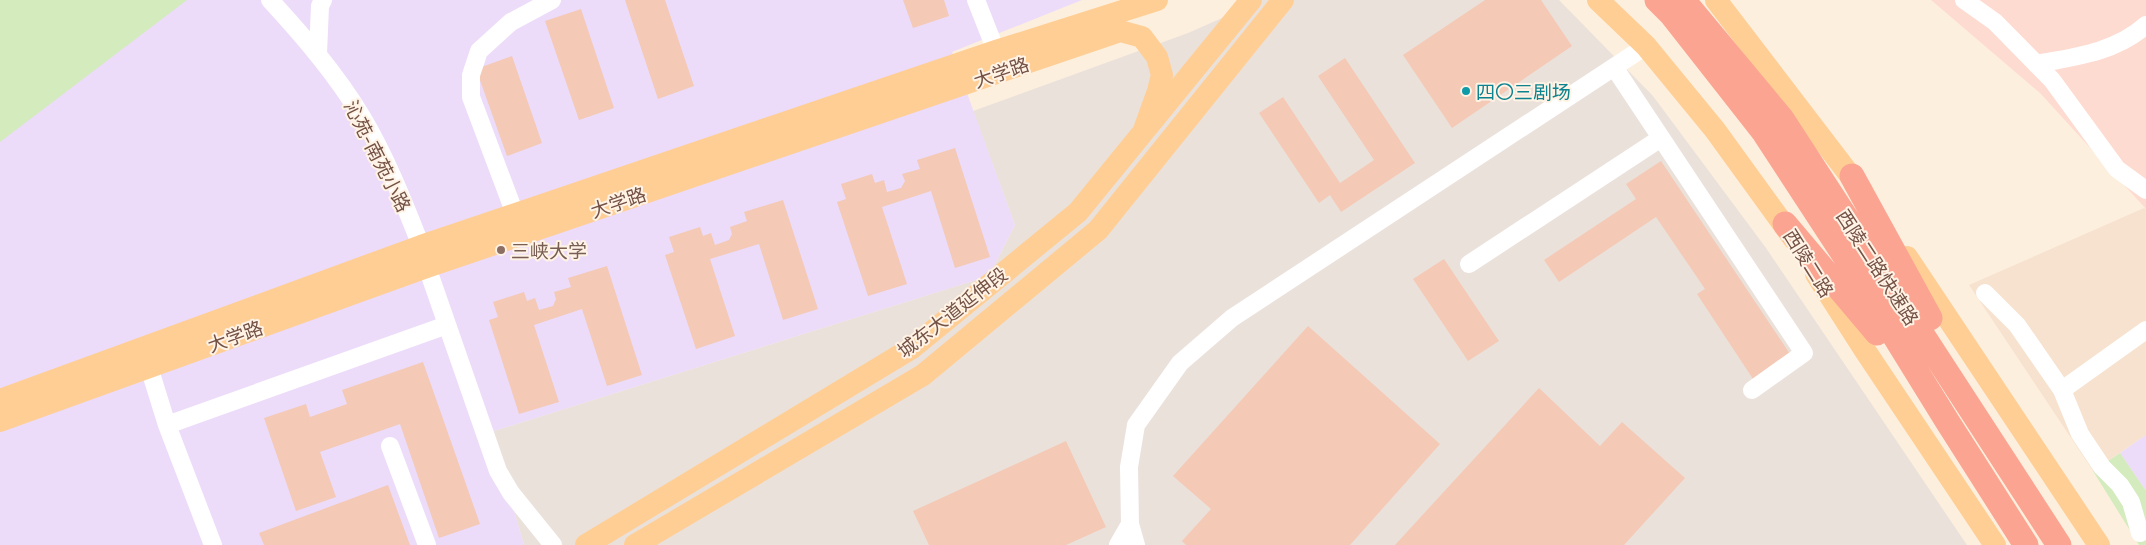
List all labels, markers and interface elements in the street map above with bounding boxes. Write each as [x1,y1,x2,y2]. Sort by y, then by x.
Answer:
street label: 大学路 [970,52,1032,92]
place label: 四〇三剧场 [1476,80,1571,103]
marker: 四〇三剧场 [1460,85,1472,97]
street label: 沁苑-南苑小路 [340,96,416,216]
street label: 大学路 [587,182,649,222]
street label: 西陵二路快速路 [1832,205,1924,329]
street label: 西陵二路 [1779,225,1839,301]
place label: 三峡大学 [511,239,587,262]
marker: 三峡大学 [495,244,507,256]
street label: 城东大道延伸段 [893,262,1011,362]
street label: 大学路 [204,315,266,357]

